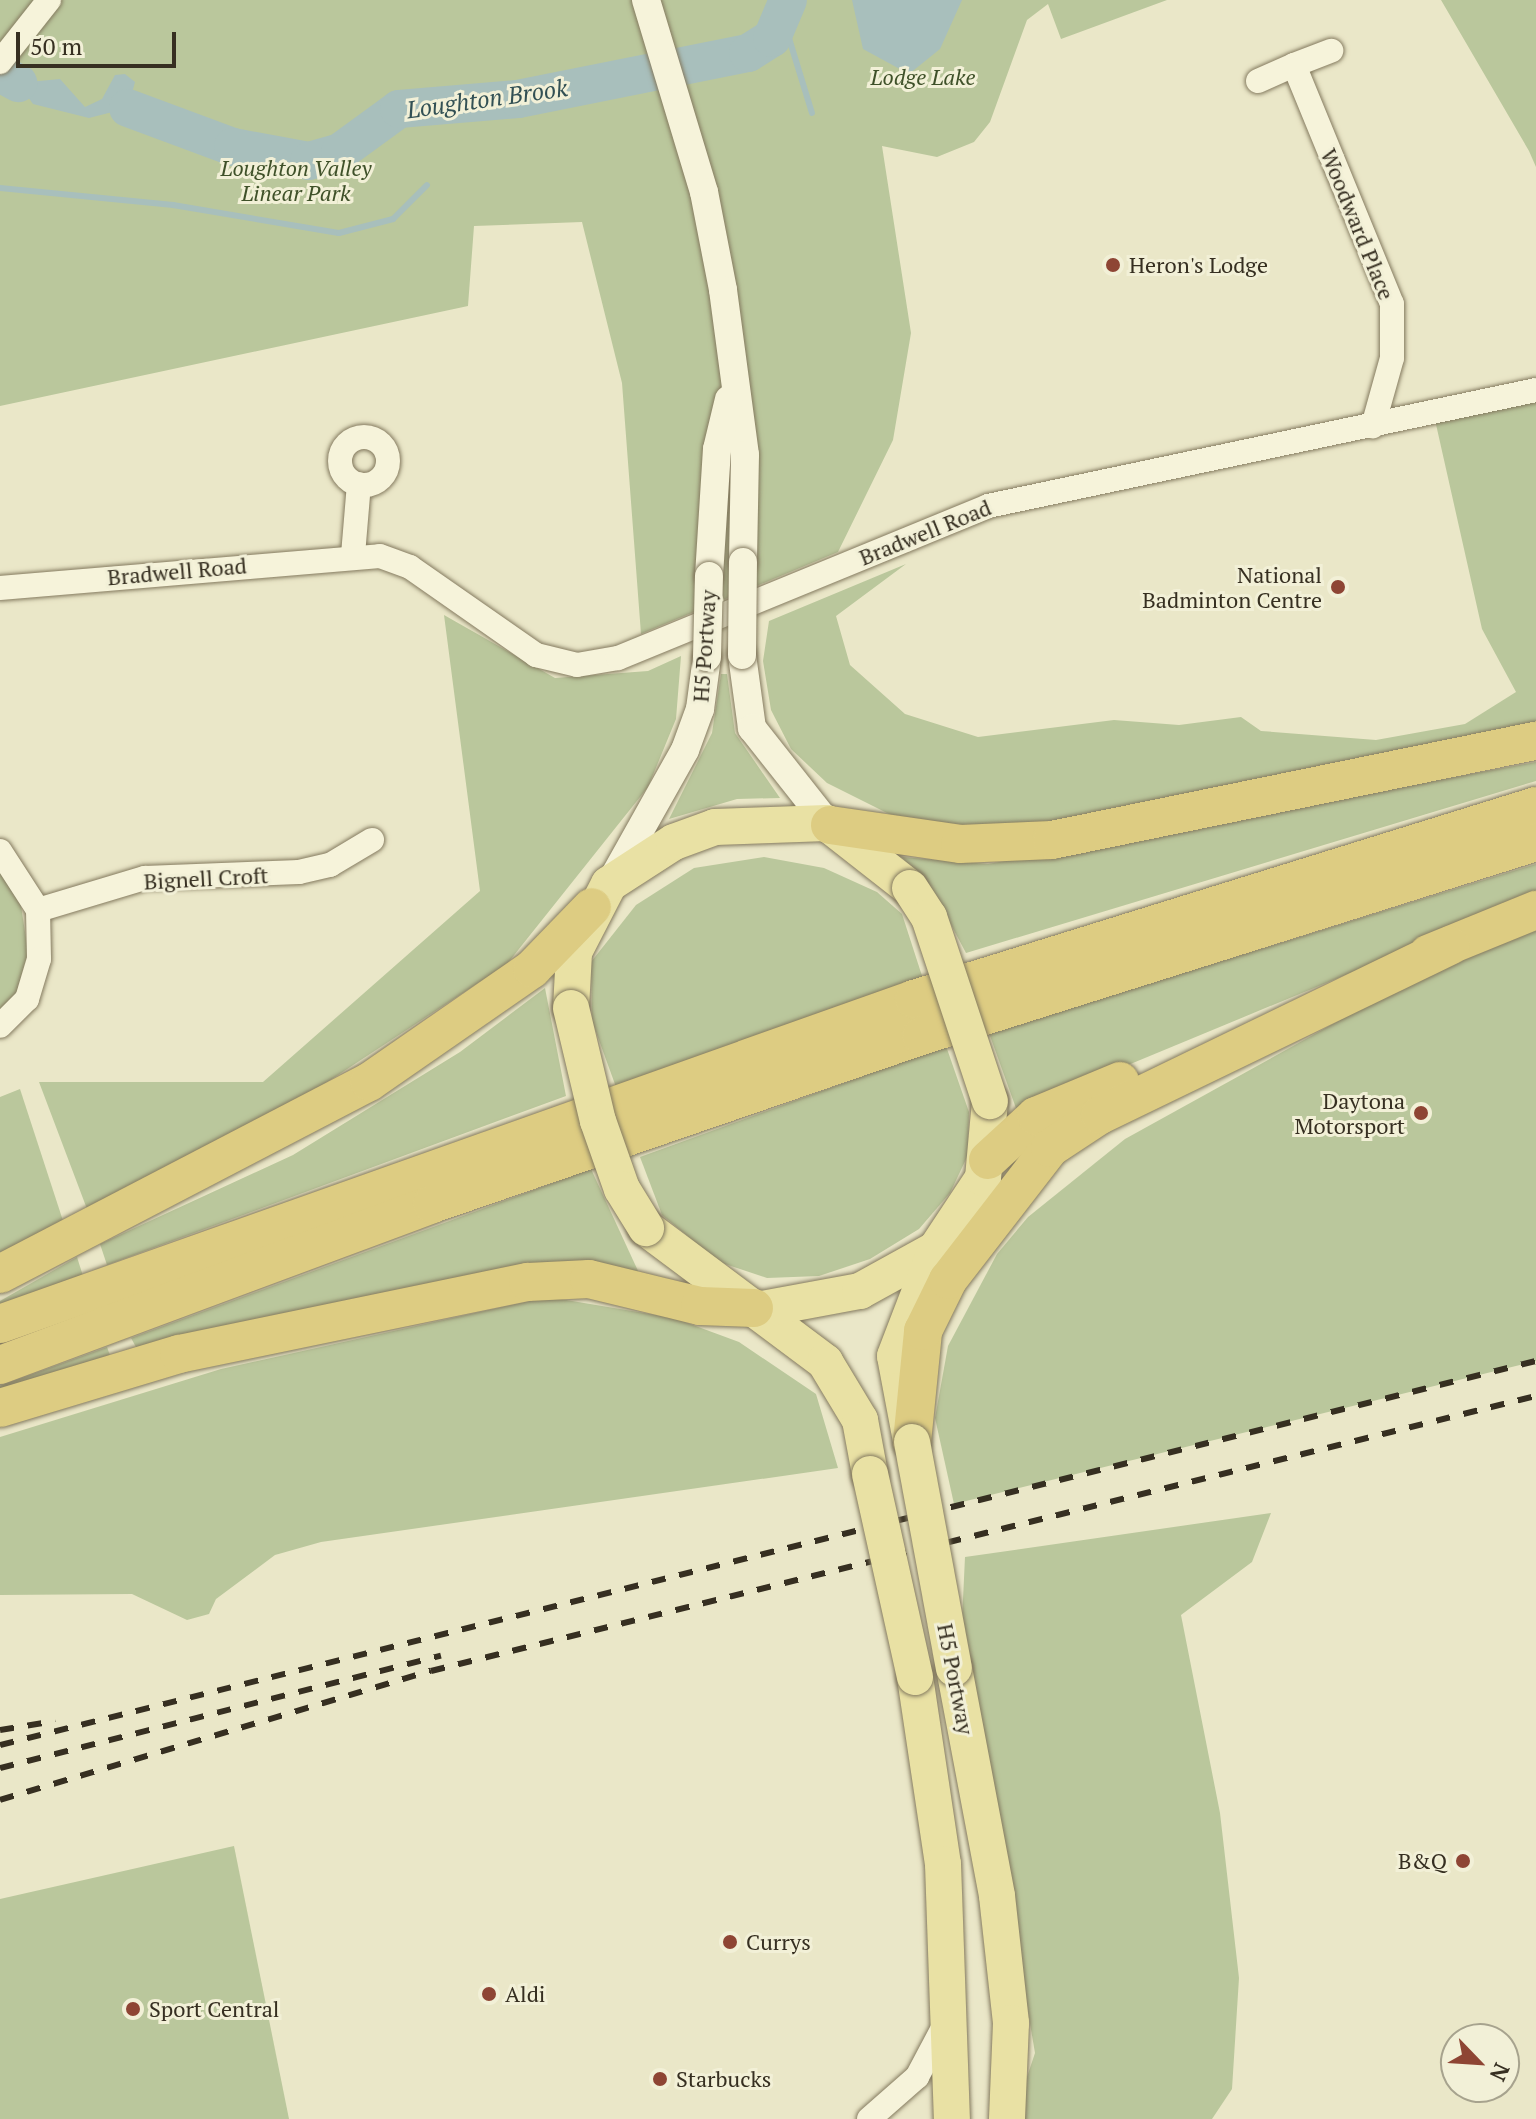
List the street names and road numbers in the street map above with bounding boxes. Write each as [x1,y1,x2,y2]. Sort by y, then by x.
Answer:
street label: Woodward Place [1316,145,1400,303]
street label: Bradwell Road [855,494,995,570]
street label: Bradwell Road [106,552,248,590]
street label: H5 Portway [687,589,721,703]
street label: Bignell Croft [143,862,269,894]
street label: H5 Portway [932,1621,980,1737]

